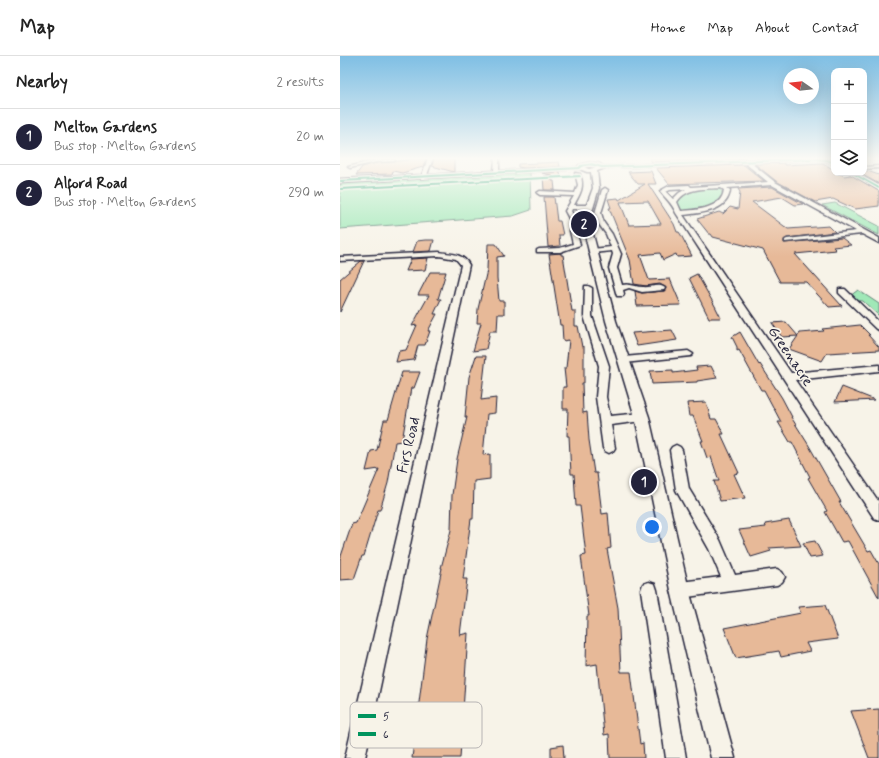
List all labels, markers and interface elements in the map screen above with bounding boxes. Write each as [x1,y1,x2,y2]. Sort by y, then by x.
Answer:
text: Map [20,15,55,40]
text: Home [651,19,685,37]
text: Map [707,19,733,37]
text: About [755,19,790,37]
text: Contact [812,19,859,37]
north arrow [783,68,819,104]
map controls [831,68,867,176]
button: + [831,68,867,104]
text: Nearby [16,71,68,93]
text: 2 results [277,74,324,91]
button: − [831,104,867,140]
text: Melton Gardens [54,118,157,138]
text: 1 [26,128,32,145]
text: 20 m [296,128,324,145]
text: Bus stop · Melton Gardens [54,138,196,155]
button: layers [831,140,867,176]
text: Alford Road [54,174,127,194]
text: 2 [26,184,32,201]
text: 290 m [288,184,324,201]
text: Bus stop · Melton Gardens [54,194,196,211]
pin: 2 [571,209,597,239]
street label: Greenacre [763,323,818,391]
street label: Firs Road [393,415,425,475]
pin: 1 [631,467,657,497]
your location [642,517,662,537]
legend [350,702,482,748]
text: 5 [383,710,390,724]
text: 6 [383,728,389,742]

